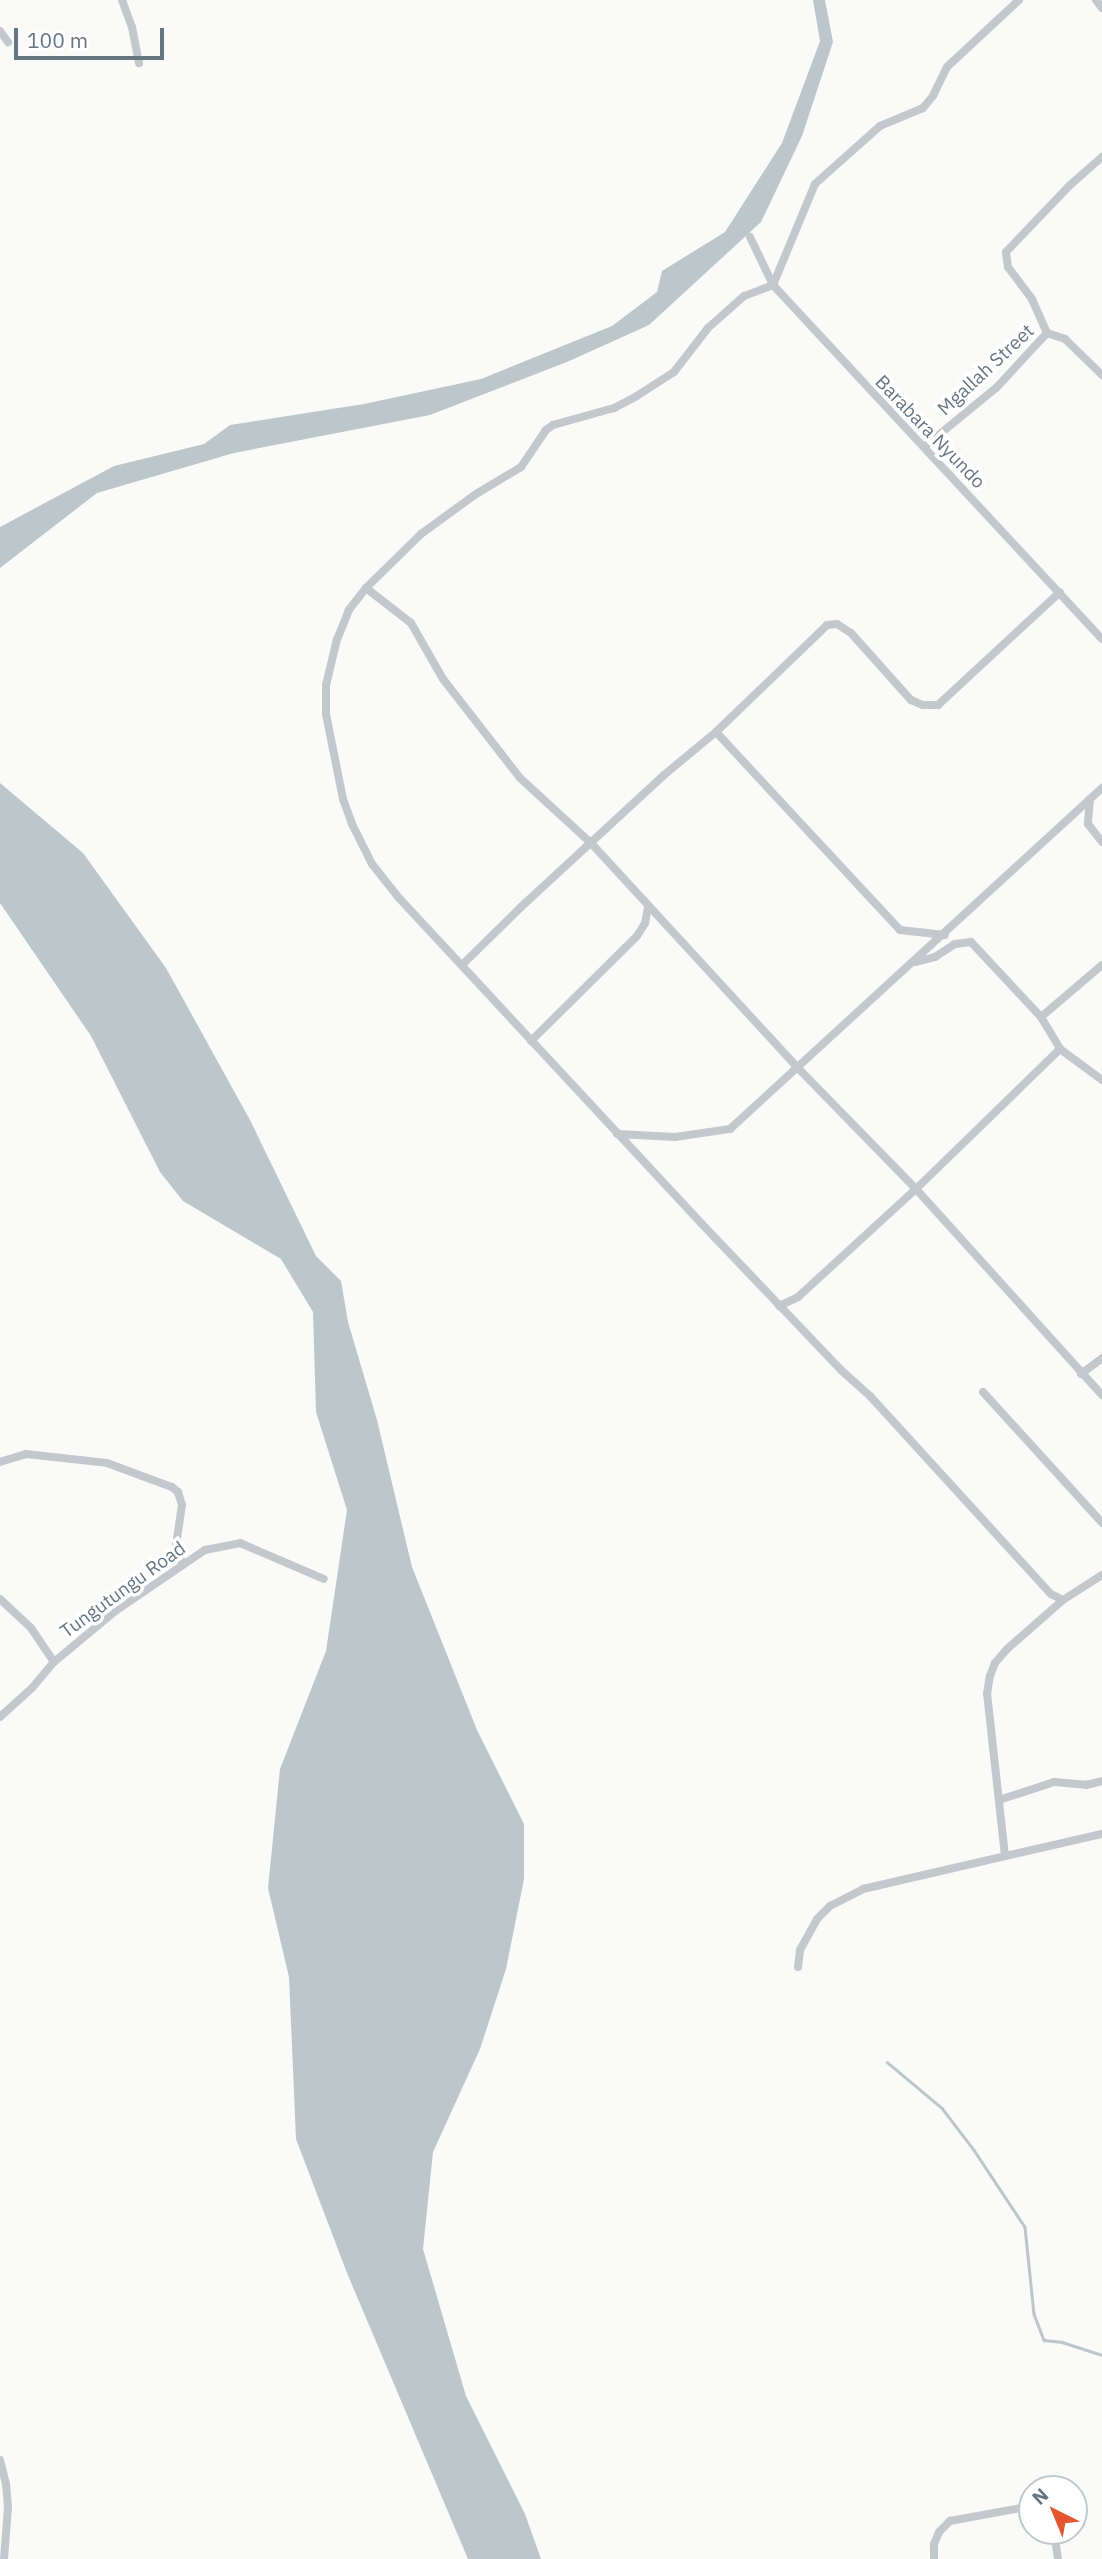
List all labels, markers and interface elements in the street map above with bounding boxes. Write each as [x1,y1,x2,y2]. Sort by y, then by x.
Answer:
scale bar [18,14,168,58]
text: 100 m [27,26,88,54]
street label: Mgallah Street [933,320,1039,420]
street label: Barabara Nyundo [870,371,990,493]
street label: Tungutungu Road [56,1537,190,1643]
north arrow [1018,2475,1088,2545]
text: N [1027,2483,1053,2510]

